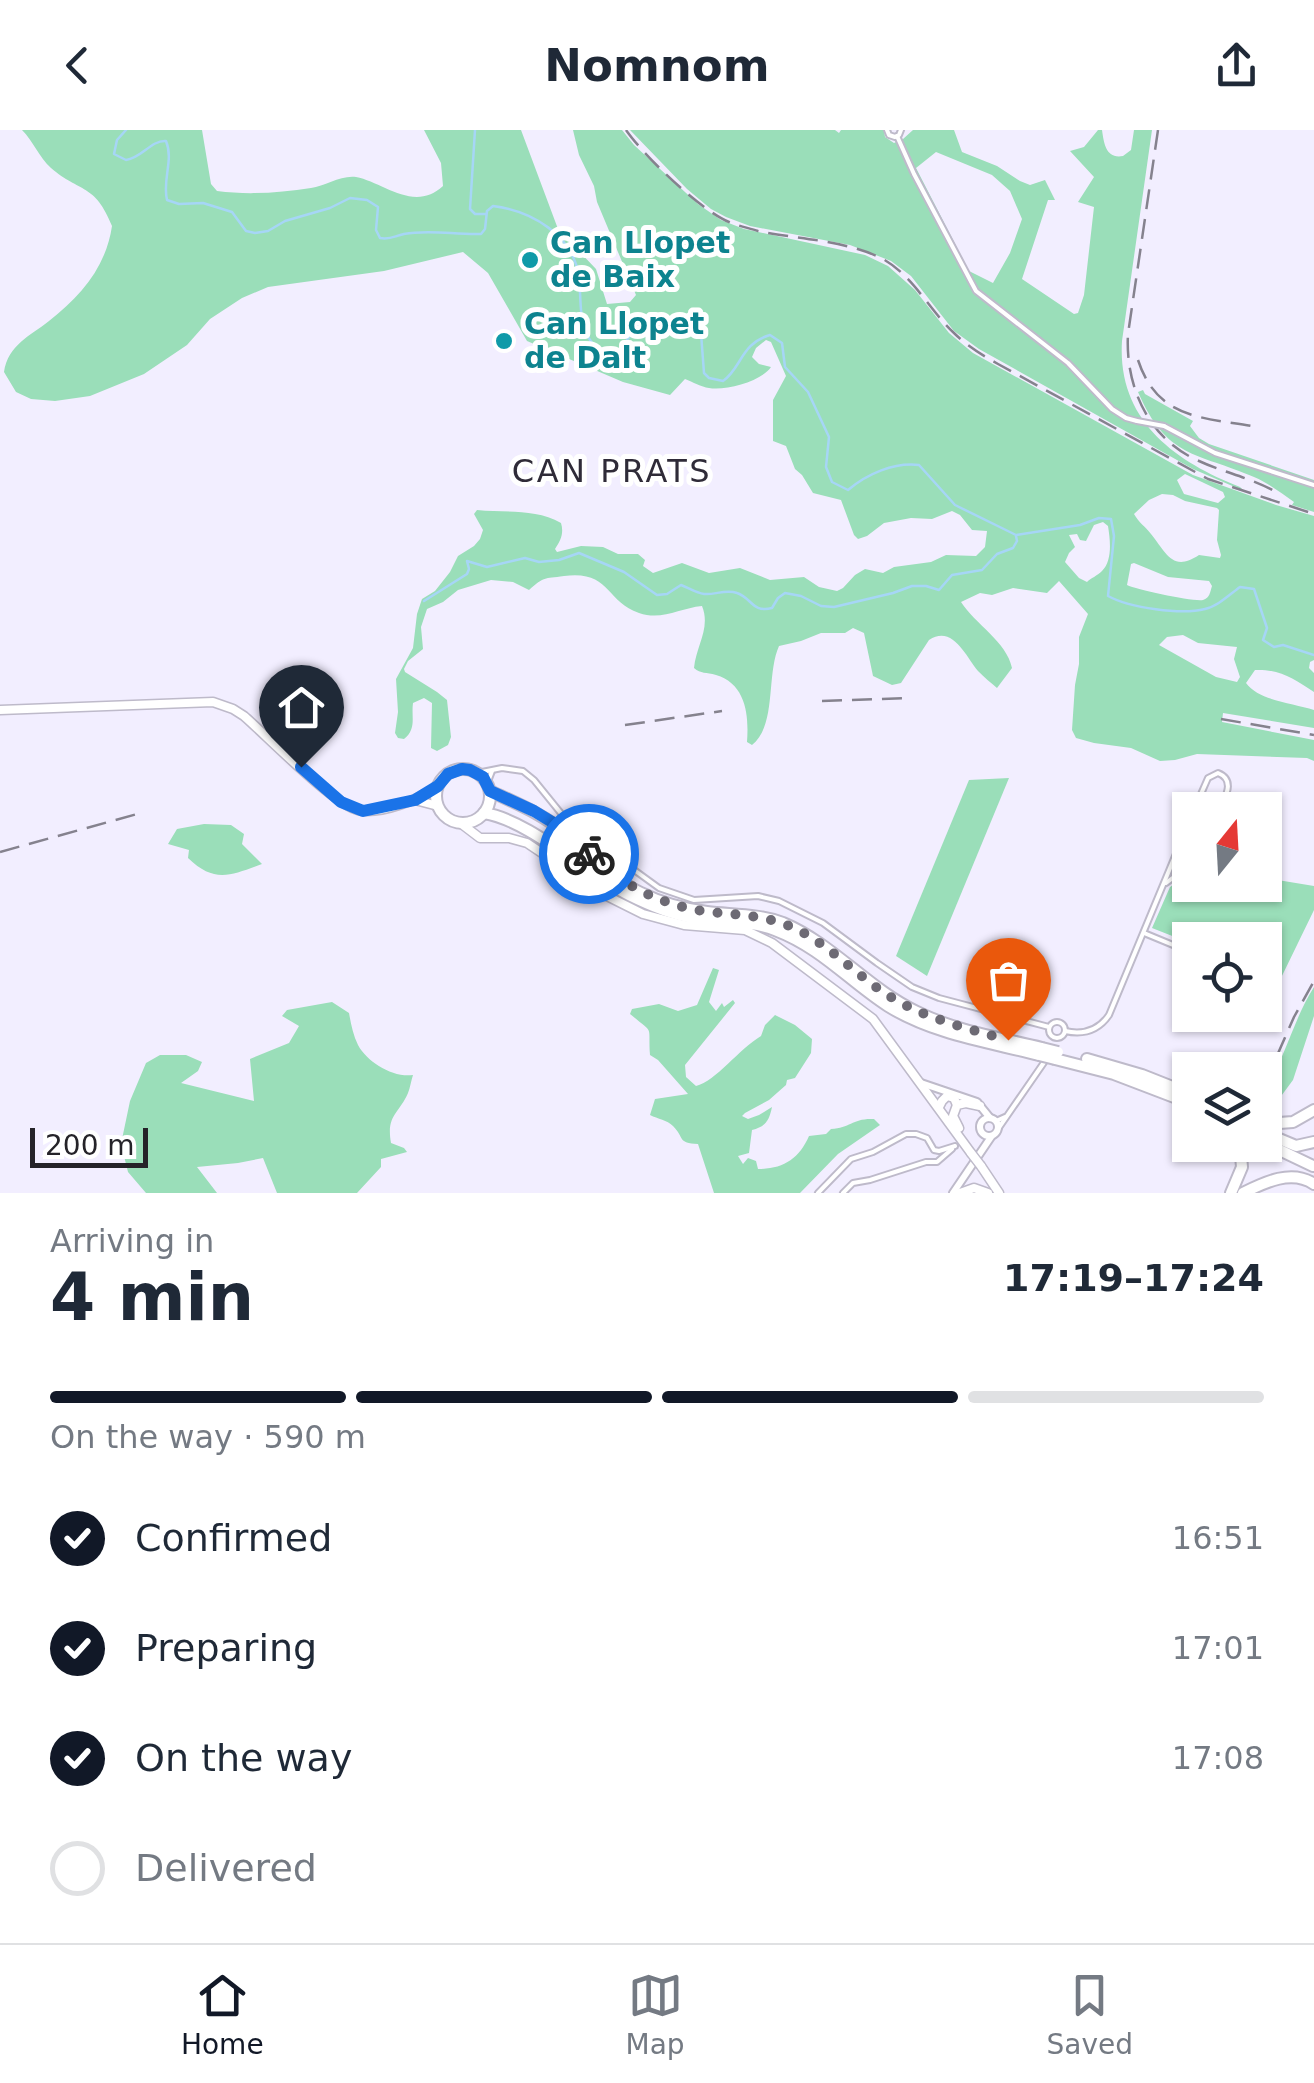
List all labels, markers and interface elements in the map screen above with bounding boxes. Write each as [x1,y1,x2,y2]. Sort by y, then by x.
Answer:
icon: back [50,38,105,93]
icon: share [1209,38,1264,93]
text: Nomnom [544,39,770,92]
place label: Can Llopet de Baix [550,225,730,294]
marker: Can Llopet de Baix [519,249,541,271]
place label: Can Llopet de Dalt [524,306,704,375]
marker: Can Llopet de Dalt [493,330,515,352]
district label: CAN PRATS [512,452,712,490]
pin [259,665,344,768]
icon: home [274,680,329,735]
north arrow [1172,792,1282,902]
map controls [1172,792,1282,1162]
courier [539,804,639,904]
icon: bike [562,827,617,882]
button: locate [1172,922,1282,1032]
pin [966,938,1051,1041]
icon: bag [981,953,1036,1008]
button: layers [1172,1052,1282,1162]
scale bar [30,1123,148,1168]
text: 200 m [45,1129,135,1162]
text: Arriving in [50,1222,214,1260]
text: 17:19–17:24 [1003,1256,1264,1300]
text: 4 min [50,1260,254,1335]
text: On the way · 590 m [50,1418,366,1456]
icon: check [50,1511,105,1566]
text: Confirmed [135,1516,332,1560]
text: 16:51 [1172,1519,1264,1557]
icon: check [50,1621,105,1676]
text: Preparing [135,1626,317,1670]
text: 17:01 [1172,1629,1264,1667]
icon: check [50,1731,105,1786]
text: On the way [135,1736,352,1780]
text: 17:08 [1172,1739,1264,1777]
text: Delivered [135,1846,317,1890]
tab: Home [181,1968,264,2061]
tab: Map [626,1968,685,2061]
tab: Saved [1047,1968,1133,2061]

